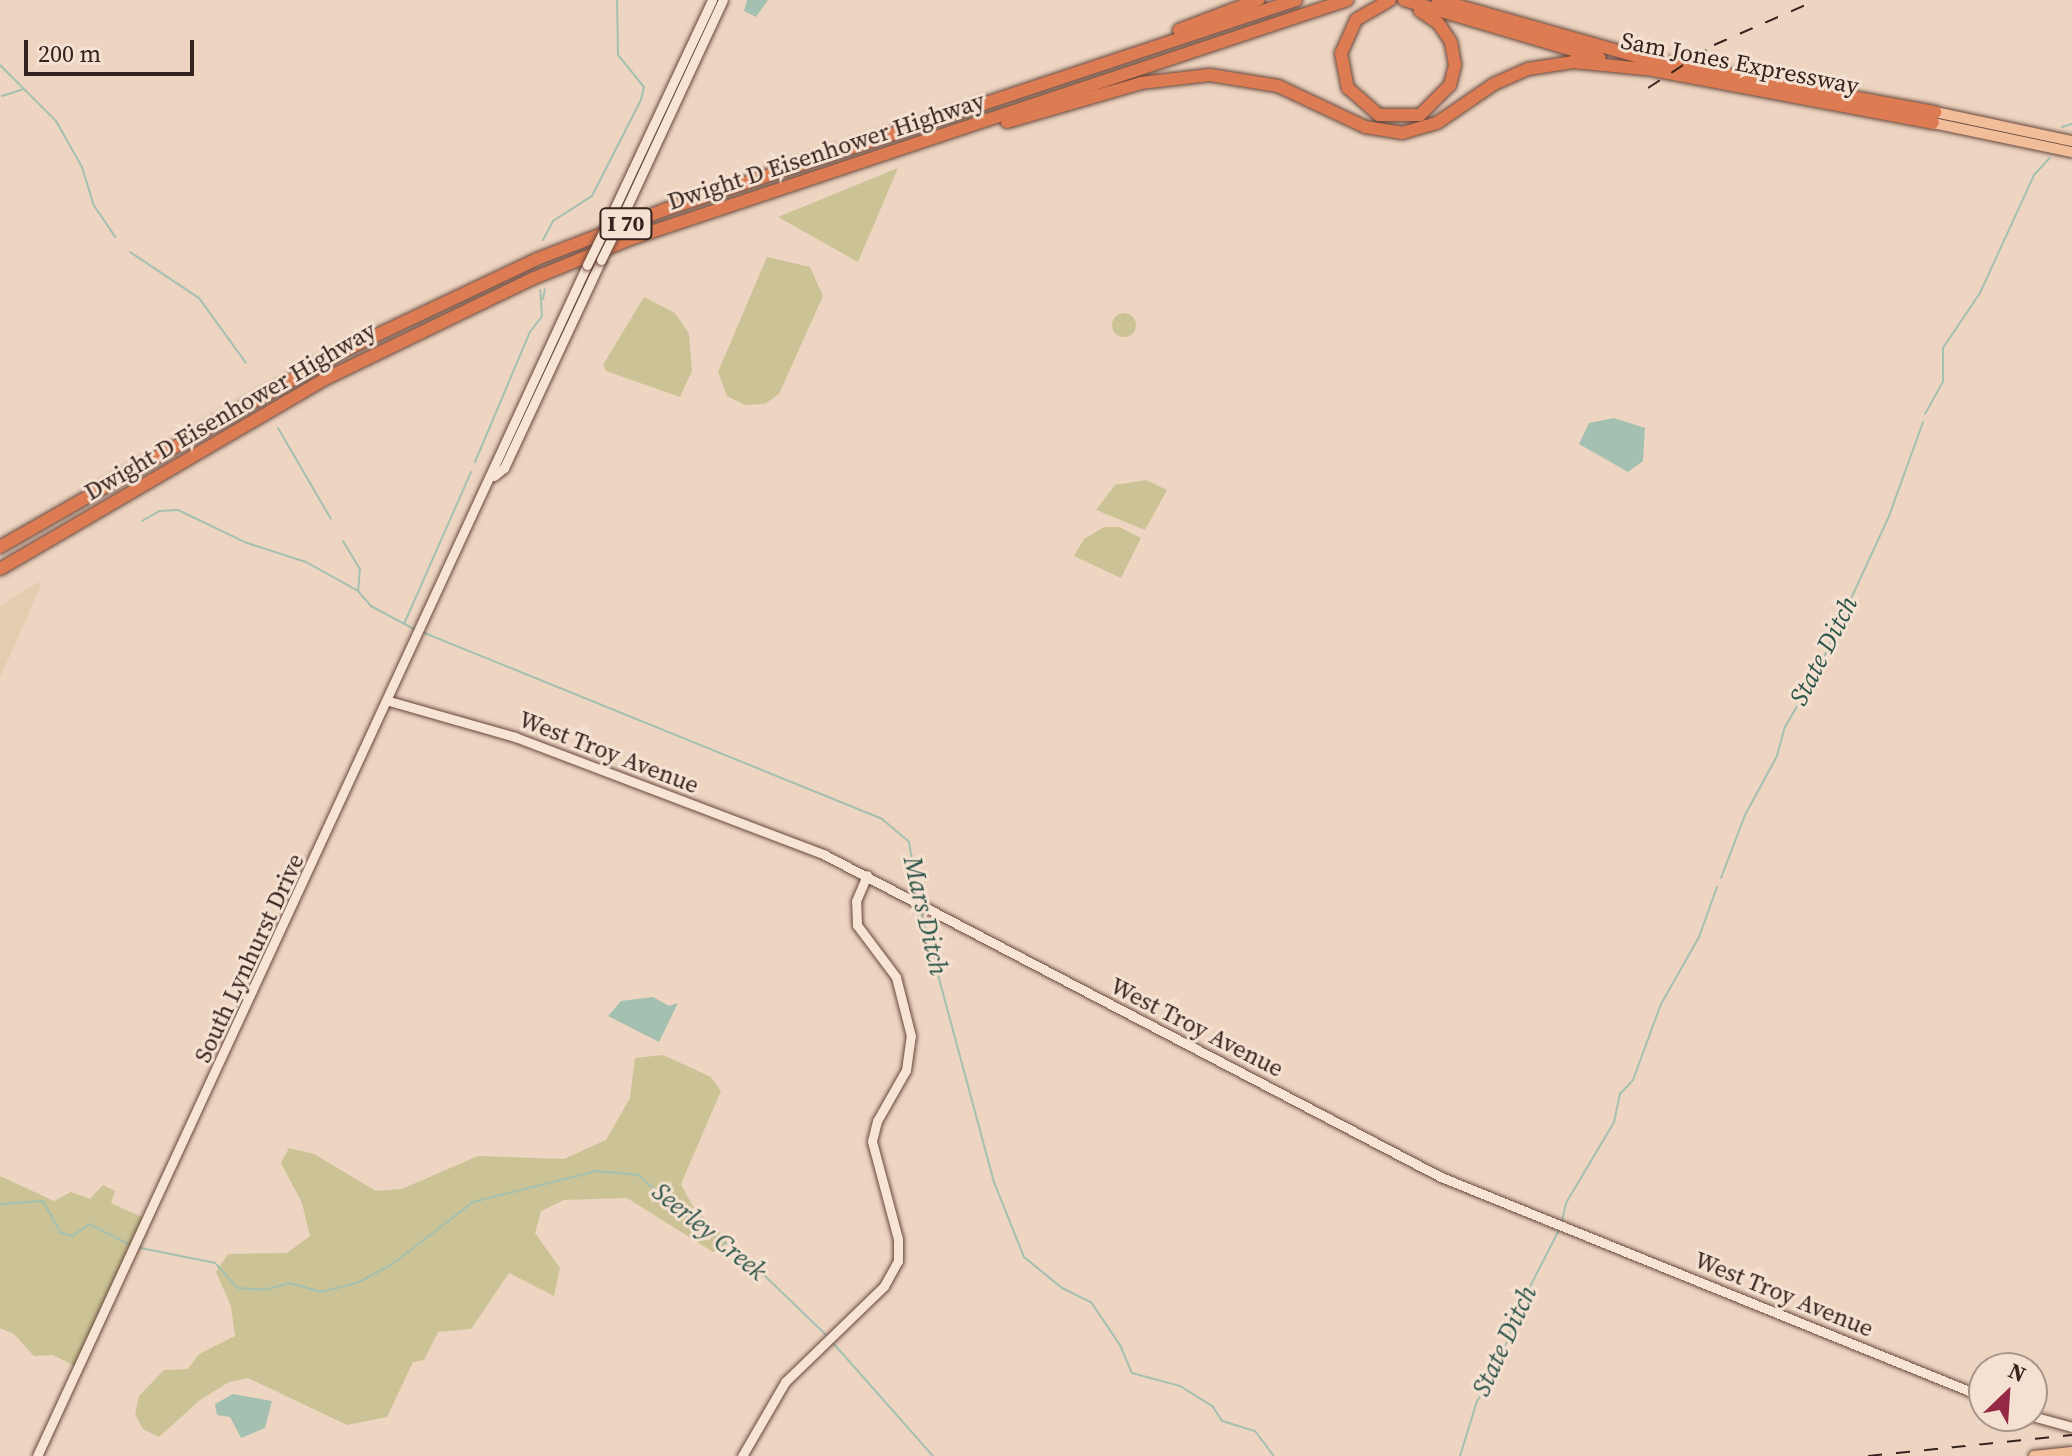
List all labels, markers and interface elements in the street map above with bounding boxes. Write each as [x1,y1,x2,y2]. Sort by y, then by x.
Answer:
scale bar [28,24,198,74]
street label: Sam Jones Expressway [1619,26,1861,100]
text: 200 m [38,37,101,70]
street label: Dwight D Eisenhower Highway [664,86,988,216]
road number: I 70 [598,206,654,242]
street label: Dwight D Eisenhower Highway [79,316,381,506]
water label: State Ditch [1783,591,1865,711]
street label: West Troy Avenue [515,704,703,800]
street label: South Lynhurst Drive [188,849,310,1067]
water label: Mars Ditch [896,853,954,979]
street label: West Troy Avenue [1105,971,1289,1083]
water label: Seerley Creek [646,1176,772,1288]
street label: West Troy Avenue [1690,1245,1878,1343]
water label: State Ditch [1466,1281,1544,1401]
north arrow [1968,1352,2048,1432]
text: N [2004,1355,2031,1389]

